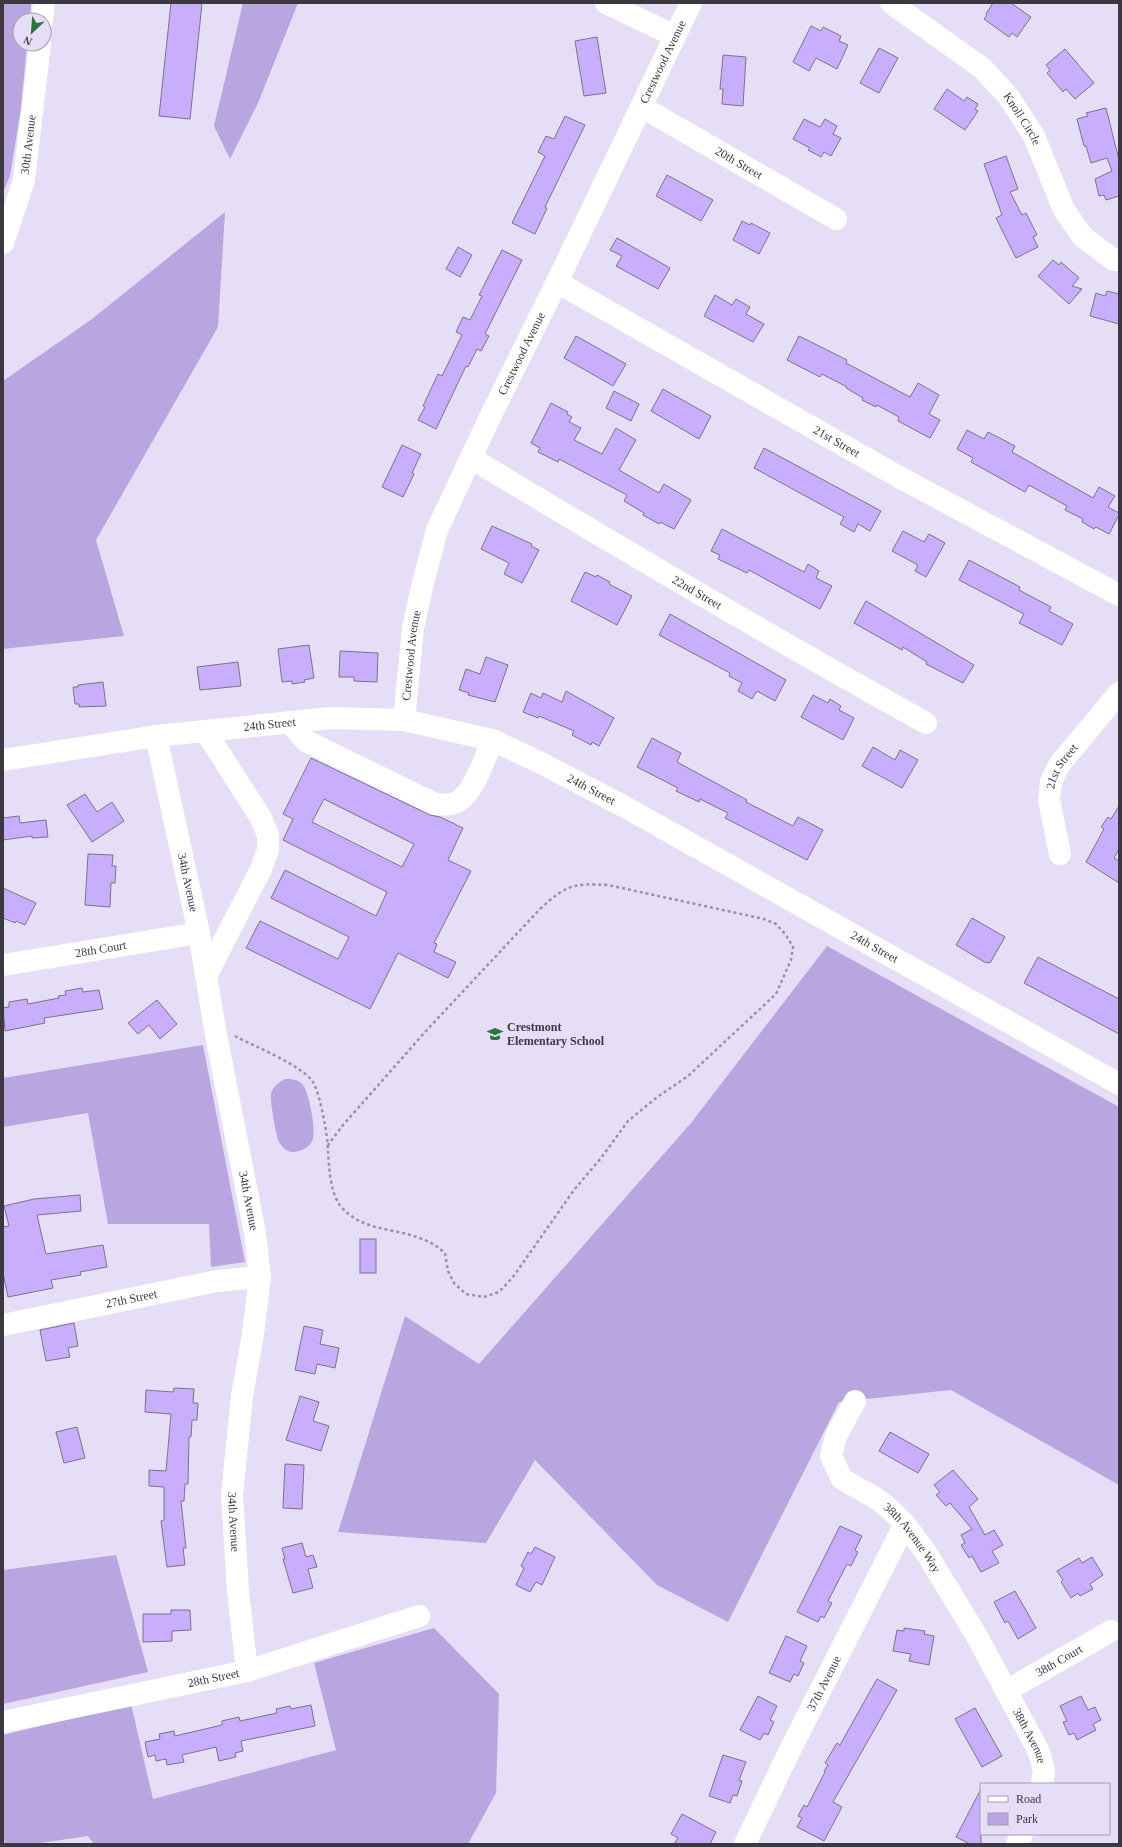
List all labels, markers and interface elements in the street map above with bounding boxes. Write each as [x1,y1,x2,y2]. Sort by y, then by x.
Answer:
north arrow [12,12,52,52]
street label: Crestwood Avenue [637,18,689,106]
text: N [21,34,34,48]
street label: Knoll Circle [1001,90,1044,147]
street label: 30th Avenue [18,114,39,175]
street label: 20th Street [713,144,766,182]
street label: Crestwood Avenue [495,310,548,397]
street label: 21st Street [811,423,863,461]
street label: 22nd Street [670,572,725,613]
street label: Crestwood Avenue [399,609,424,701]
street label: 24th Street [243,715,297,734]
street label: 21st Street [1043,740,1081,789]
street label: 24th Street [565,771,618,808]
street label: 34th Avenue [175,852,201,913]
street label: 24th Street [848,928,901,966]
street label: 28th Court [74,938,128,960]
place label: Crestmont Elementary School [507,1020,605,1048]
school or university icon: Crestmont Elementary School [486,1025,504,1043]
street label: 34th Avenue [236,1170,261,1232]
street label: 27th Street [104,1286,159,1311]
street label: 34th Avenue [225,1491,243,1552]
street label: 38th Avenue Way [881,1500,943,1575]
street label: 38th Court [1033,1642,1085,1680]
street label: 37th Avenue [804,1653,844,1713]
street label: 28th Street [186,1666,241,1690]
street label: 38th Avenue [1010,1706,1049,1765]
legend [980,1783,1110,1835]
text: Road [1016,1792,1041,1806]
text: Park [1016,1812,1038,1826]

